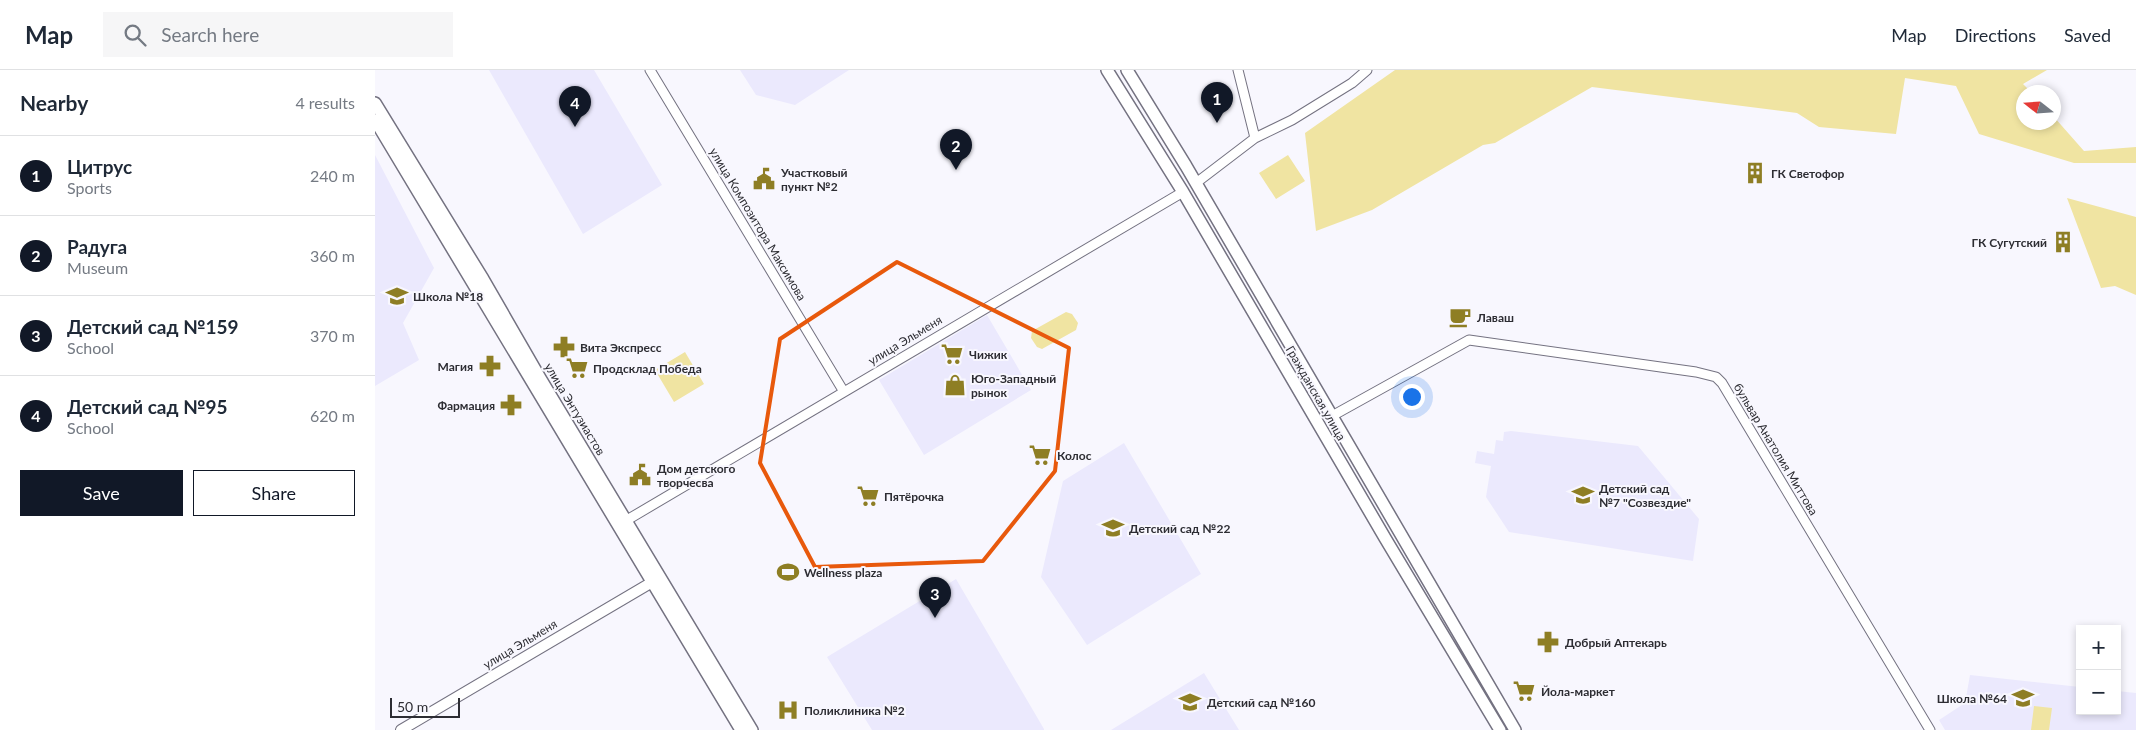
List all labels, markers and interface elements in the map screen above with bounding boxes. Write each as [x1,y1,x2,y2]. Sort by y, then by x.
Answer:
search box [103,12,453,57]
text: Map [25,20,73,49]
icon: search [121,21,149,49]
text: Search here [161,23,259,46]
text: Map [1891,24,1927,46]
text: Directions [1955,24,2036,46]
text: Saved [2064,24,2111,46]
pin: 1 [1201,82,1233,123]
north arrow [2016,85,2061,130]
pin: 4 [559,86,591,127]
text: Nearby [20,90,88,115]
text: 4 results [295,93,355,112]
pin: 2 [940,129,972,170]
street label: улица Композитора Максимова [706,145,810,303]
text: Цитрус [67,155,132,178]
building icon: ГК Светофор [1742,160,1768,186]
place label: Участковый пункт №2 [780,165,848,194]
text: 1 [31,166,41,185]
text: 240 m [310,166,355,185]
public building icon: Участковый пункт №2 [751,166,777,192]
place label: ГК Светофор [1771,166,1845,181]
text: Sports [67,178,112,197]
building icon: ГК Сугутский [2050,229,2076,255]
text: Радуга [67,235,127,258]
place label: ГК Сугутский [1972,235,2047,250]
text: 2 [31,246,41,265]
text: 360 m [310,246,355,265]
text: Museum [67,258,128,277]
school or university icon: Школа №18 [384,283,410,309]
place label: Школа №18 [413,289,483,304]
cafe icon: Лаваш [1447,304,1473,330]
place label: Лаваш [1476,310,1514,325]
street label: улица Эльменя [865,312,945,368]
text: Детский сад №159 [67,315,239,338]
text: 3 [31,326,41,345]
text: 370 m [310,326,355,345]
pharmacy icon: Вита Экспресс [551,334,577,360]
text: School [67,338,114,357]
place label: Вита Экспресс [580,340,662,355]
supermarket icon: Чижик [939,341,965,367]
street label: Гражданская улица [1283,343,1349,443]
place label: Чижик [969,347,1008,362]
pharmacy icon: Магия [477,353,503,379]
supermarket icon: Продсклад Победа [564,355,590,381]
place label: Магия [438,359,473,374]
street label: улица Энтузиастов [541,360,609,458]
place label: Продсклад Победа [593,361,702,376]
place label: Юго-Западный рынок [971,371,1056,400]
shop icon: Юго-Западный рынок [942,372,968,398]
street label: бульвар Анатолия Миттова [1731,380,1821,518]
your location [1399,384,1425,410]
pharmacy icon: Фармация [498,392,524,418]
text: Детский сад №95 [67,395,228,418]
place label: Фармация [437,398,495,413]
text: 4 [31,406,41,425]
text: 620 m [310,406,355,425]
text: School [67,418,114,437]
supermarket icon: Колос [1027,442,1053,468]
place label: Колос [1057,448,1092,463]
place label: Дом детского творчесва [657,461,735,490]
public building icon: Дом детского творчесва [627,462,653,488]
button: Save [20,470,183,516]
button: Share [193,470,355,516]
place label: Детский сад №7 "Созвездие" [1599,481,1691,510]
school or university icon: Детский сад №7 "Созвездие" [1570,482,1596,508]
supermarket icon: Пятёрочка [855,483,881,509]
place label: Пятёрочка [884,489,944,504]
school or university icon: Детский сад №22 [1100,515,1126,541]
place label: Детский сад №22 [1129,521,1230,536]
sports icon: Wellness plaza [775,559,801,585]
place label: Wellness plaza [804,565,882,580]
pin: 3 [919,577,951,618]
street label: улица Эльменя [480,616,560,672]
map controls [2076,625,2121,715]
button: + [2076,625,2121,670]
pharmacy icon: Добрый Аптекарь [1535,629,1561,655]
place label: Добрый Аптекарь [1565,635,1667,650]
button: − [2076,670,2121,715]
supermarket icon: Йола-маркет [1511,678,1537,704]
place label: Йола-маркет [1541,684,1616,699]
school or university icon: Школа №64 [2010,685,2036,711]
school or university icon: Детский сад №160 [1177,689,1203,715]
place label: Школа №64 [1937,691,2007,706]
scale bar [390,695,460,718]
place label: Детский сад №160 [1207,695,1315,710]
hospital icon: Поликлиника №2 [775,697,801,723]
text: 50 m [397,698,428,715]
place label: Поликлиника №2 [804,703,905,718]

